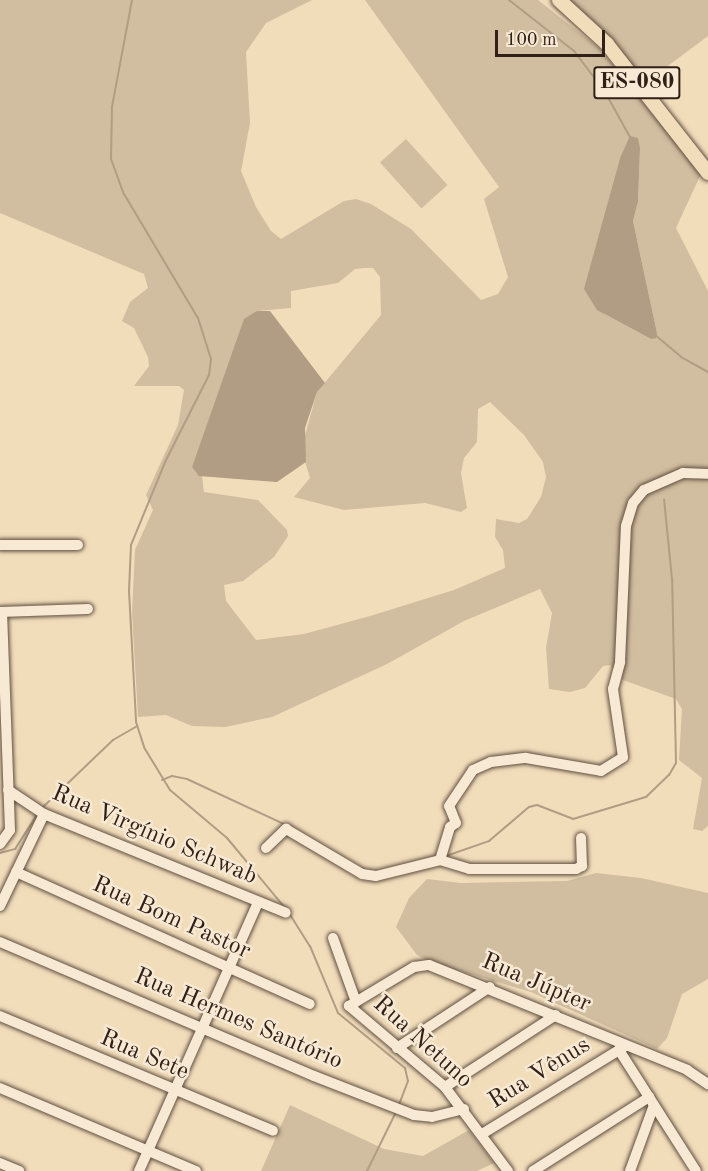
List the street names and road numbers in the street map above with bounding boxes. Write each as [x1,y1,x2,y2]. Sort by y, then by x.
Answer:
road number: ES-080 [592,64,682,102]
street label: Rua Virgínio Schwab [47,780,261,892]
street label: Rua Bom Pastor [87,871,255,967]
street label: Rua Júpter [477,948,595,1020]
street label: Rua Hermes Santório [129,963,347,1077]
street label: Rua Netuno [366,991,478,1095]
street label: Rua Sete [95,1024,193,1088]
street label: Rua Vênus [484,1031,596,1117]

